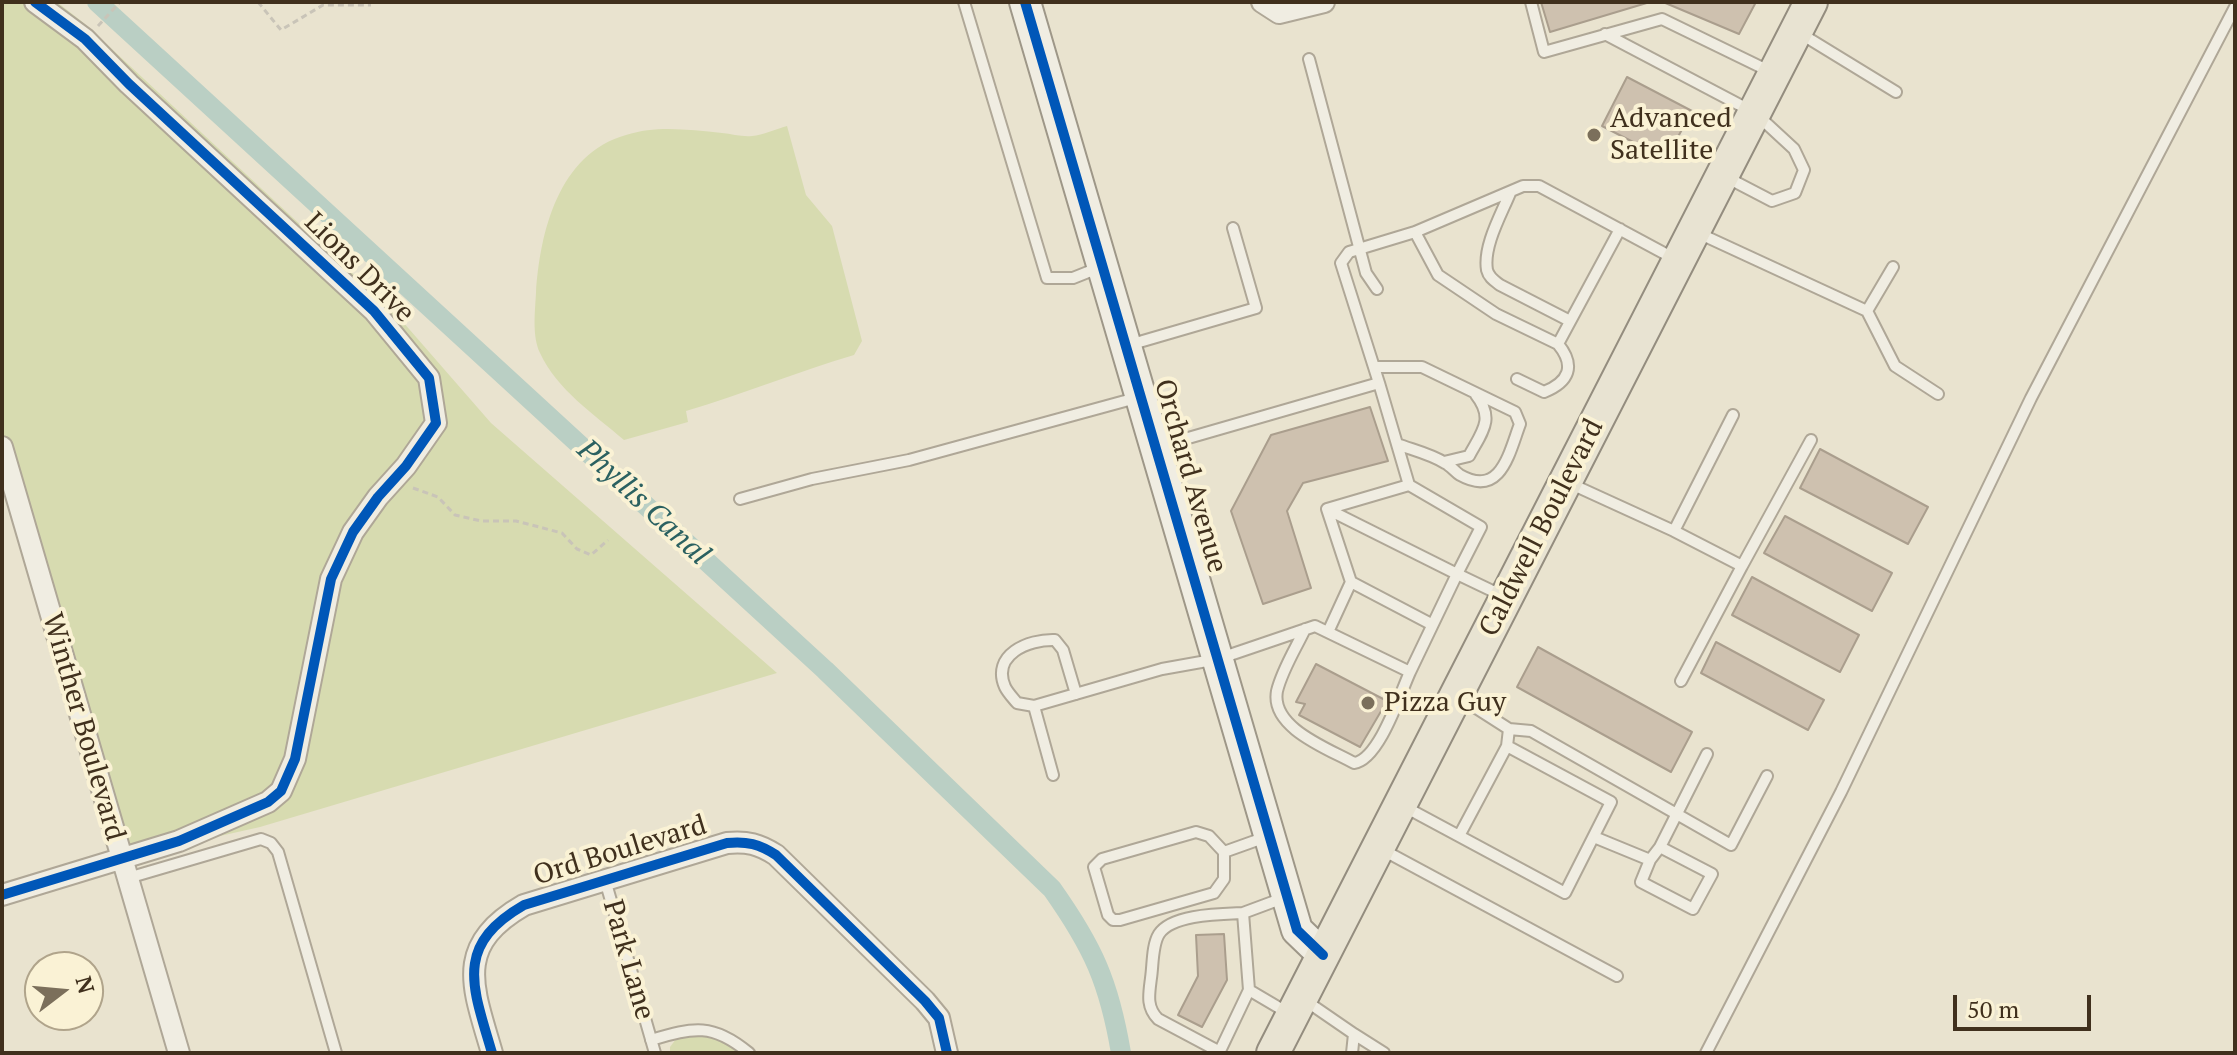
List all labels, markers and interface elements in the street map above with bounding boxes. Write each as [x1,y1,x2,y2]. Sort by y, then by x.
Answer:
place label: Advanced Satellite [1610,102,1732,168]
marker: Advanced Satellite [1585,126,1603,144]
street label: Lions Drive [297,206,421,330]
street label: Orchard Avenue [1146,375,1234,577]
street label: Caldwell Boulevard [1473,414,1611,642]
water label: Phyllis Canal [569,433,717,573]
street label: Winther Boulevard [34,609,132,845]
place label: Pizza Guy [1384,686,1506,720]
marker: Pizza Guy [1359,694,1377,712]
street label: Ord Boulevard [529,809,711,893]
street label: Park Lane [595,896,661,1024]
north arrow [24,951,104,1031]
text: N [69,973,102,997]
scale bar [1957,979,2095,1029]
text: 50 m [1967,993,2019,1025]

